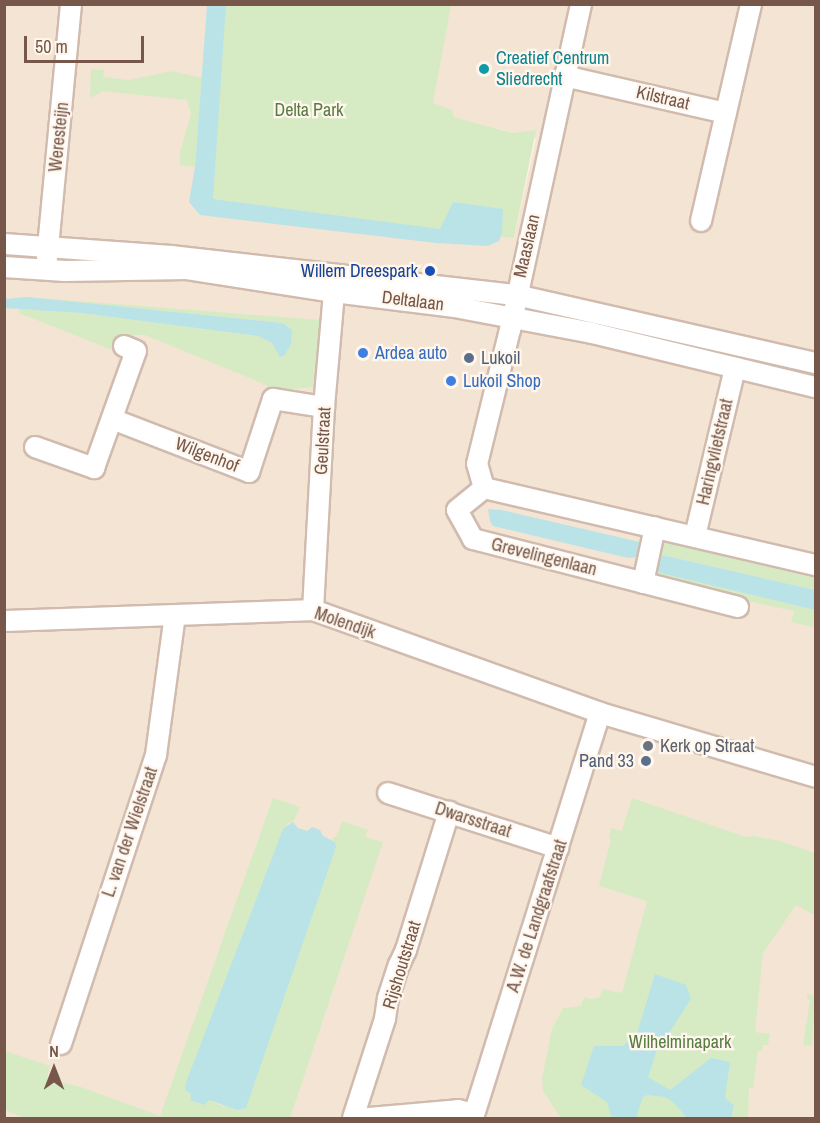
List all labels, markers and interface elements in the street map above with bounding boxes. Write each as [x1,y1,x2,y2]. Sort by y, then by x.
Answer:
scale bar [27,24,147,62]
text: 50 m [35,34,68,59]
place label: Creatief Centrum Sliedrecht [496,48,609,90]
marker: Creatief Centrum Sliedrecht [477,62,491,76]
street label: Kilstraat [634,81,692,115]
park label: Delta Park [275,99,343,121]
street label: Weresteijn [45,101,73,173]
street label: Maaslaan [509,212,545,280]
place label: Willem Dreespark [301,260,418,282]
marker: Willem Dreespark [423,264,437,278]
street label: Deltalaan [381,286,445,316]
place label: Ardea auto [375,342,447,364]
marker: Ardea auto [356,346,370,360]
place label: Lukoil [481,347,520,369]
marker: Lukoil [462,351,476,365]
place label: Lukoil Shop [463,370,541,392]
marker: Lukoil Shop [444,374,458,388]
street label: Haringvlietstraat [692,397,738,507]
street label: Geulstraat [310,406,336,476]
street label: Wilgenhof [172,433,242,477]
street label: Grevelingenlaan [489,533,599,581]
street label: Molendijk [312,603,378,643]
place label: Kerk op Straat [660,735,754,757]
marker: Kerk op Straat [641,739,655,753]
place label: Pand 33 [579,750,634,772]
marker: Pand 33 [639,754,653,768]
street label: L. van der Wielstraat [98,764,162,900]
street label: Dwarsstraat [432,798,514,842]
street label: A.W. de Landgraafstraat [502,837,572,995]
street label: Rijshoutstraat [378,918,426,1012]
park label: Wilhelminapark [629,1031,731,1053]
north arrow [24,1039,84,1099]
text: N [49,1040,59,1062]

